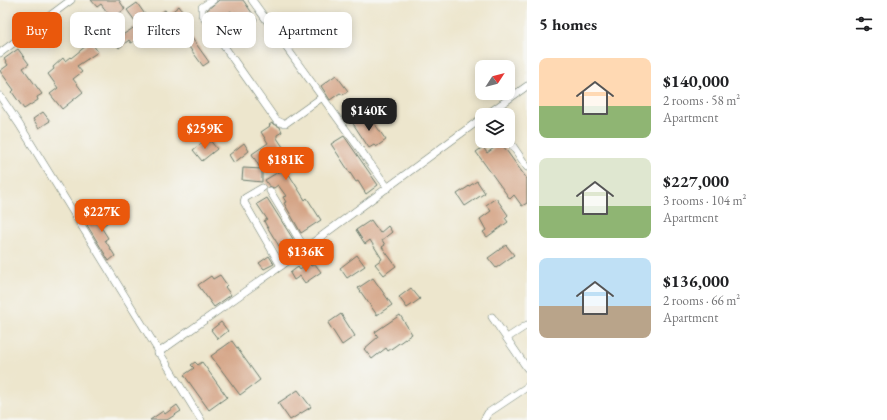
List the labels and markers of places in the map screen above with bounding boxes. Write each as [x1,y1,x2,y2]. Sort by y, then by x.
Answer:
pin: $140K [341,98,397,132]
pin: $259K [177,116,233,150]
pin: $181K [258,147,314,181]
pin: $227K [74,199,130,233]
pin: $136K [278,239,334,273]

